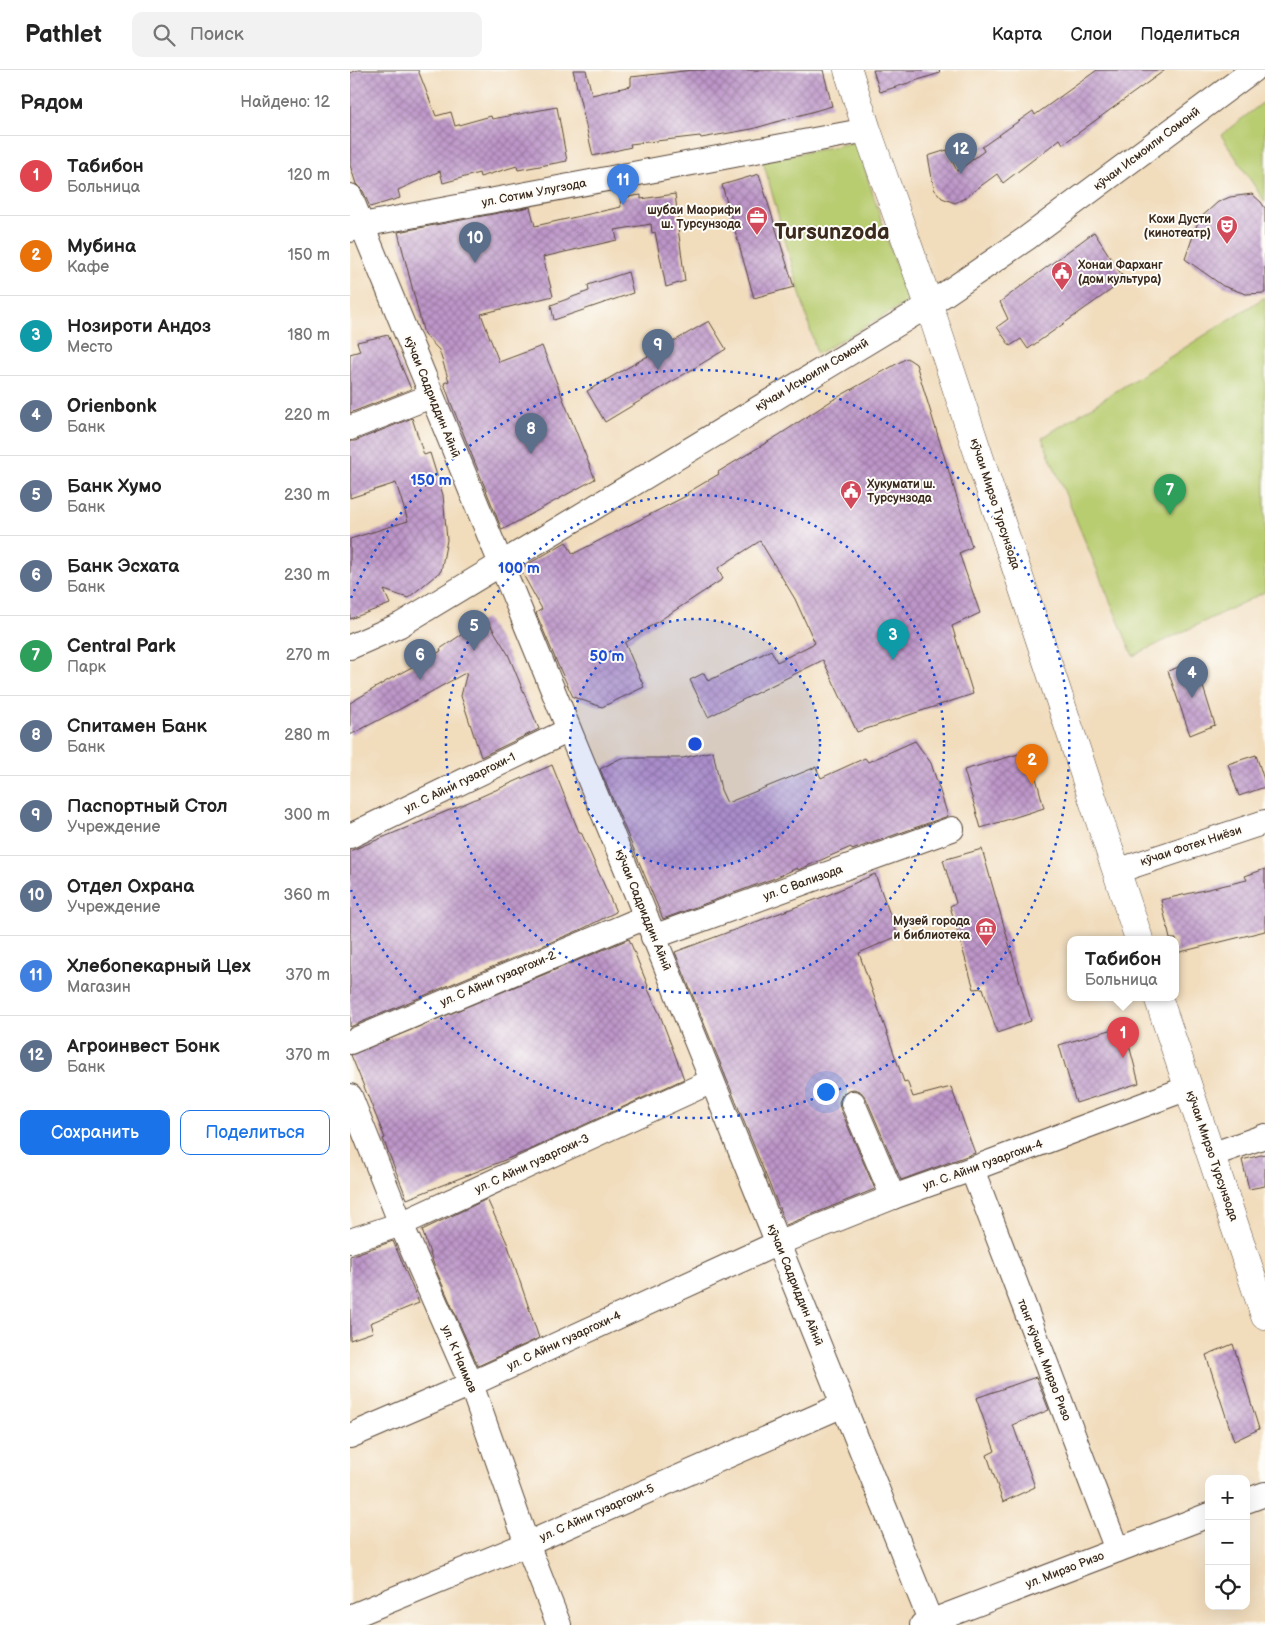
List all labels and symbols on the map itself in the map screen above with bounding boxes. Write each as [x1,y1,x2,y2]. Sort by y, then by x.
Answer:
street label: кӯчаи Исмоили Сомонӣ [1091,104,1203,194]
pin: 12 [945,133,977,174]
pin: 11 [607,164,639,205]
street label: ул. Сотим Улугзода [480,175,588,211]
place label: шубаи Маорифи ш. Турсунзода [647,203,742,232]
office icon: шубаи Маорифи ш. Турсунзода [745,205,769,236]
place label: Кохи Дусти (кинотеатр) [1144,212,1211,241]
theatre icon: Кохи Дусти (кинотеатр) [1215,214,1239,245]
district label: Tursunzoda [774,219,890,246]
pin: 10 [459,222,491,263]
place label: Хонаи Фарханг (дом культура) [1077,258,1163,287]
public building icon: Хонаи Фарханг (дом культура) [1050,260,1074,291]
pin: 9 [642,329,674,370]
street label: кӯчаи Садриддин Айнӣ [401,334,463,460]
street label: кӯчаи Исмоили Сомонӣ [753,335,871,415]
pin: 8 [515,413,547,454]
street label: кӯчаи Мирзо Турсунзода [967,436,1023,572]
text: 150 m [410,471,452,490]
pin: 7 [1154,474,1186,515]
place label: Хукумати ш. Турсунзода [866,477,936,506]
public building icon: Хукумати ш. Турсунзода [839,479,863,510]
text: 100 m [498,559,540,578]
pin: 5 [458,610,490,651]
pin: 3 [877,619,909,660]
pin: 6 [404,639,436,680]
text: 50 m [590,647,625,666]
pin: 4 [1176,657,1208,698]
centre of rings [686,735,704,753]
pin: 2 [1016,744,1048,785]
street label: ул. С Айни гузаргохи-1 [402,750,518,816]
street label: кӯчаи Фотех Ниёзи [1138,823,1244,869]
street label: кӯчаи Садриддин Айнӣ [612,847,674,973]
street label: ул. С Вализода [761,862,845,904]
place label: Музей города и библиотека [893,914,971,943]
museum icon: Музей города и библиотека [974,916,998,947]
street label: ул. С Айни гузаргохи-2 [438,948,558,1010]
pin: 1 [1107,1017,1139,1058]
your location [813,1079,839,1105]
street label: кӯчаи Мирзо Турсунзода [1183,1089,1241,1223]
street label: ул. С Айни гузаргохи-3 [472,1131,592,1197]
street label: ул. С. Айни гузаргохи-4 [921,1136,1046,1194]
street label: кӯчаи Садриддин Айнӣ [764,1222,826,1348]
street label: танг кӯчаи. Мирзо Ризо [1014,1297,1074,1423]
street label: ул. С Айни гузаргохи-4 [504,1308,624,1374]
street label: ул. К Наимов [438,1323,480,1396]
street label: ул. С Айни гузаргохи-5 [537,1481,657,1545]
street label: ул. Мирзо Ризо [1024,1548,1106,1592]

